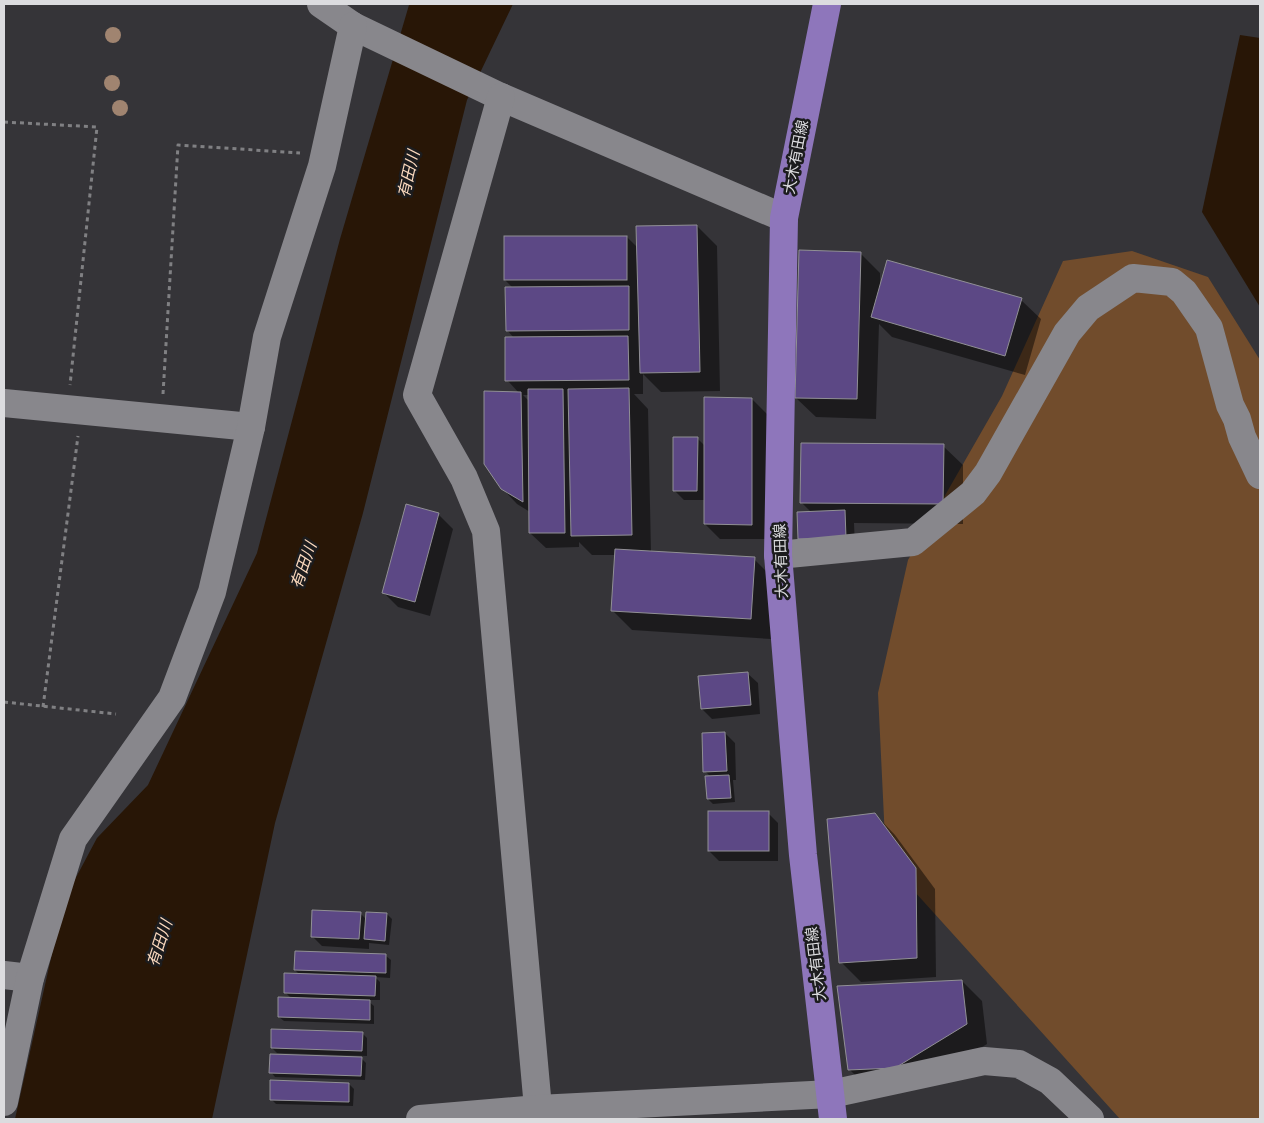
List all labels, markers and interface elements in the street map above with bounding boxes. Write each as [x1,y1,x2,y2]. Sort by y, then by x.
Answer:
street label: 大木有田線 [780,118,812,196]
water label: 有田川 [394,147,424,200]
street label: 大木有田線 [771,523,791,599]
water label: 有田川 [287,537,321,591]
water label: 有田川 [143,915,177,969]
street label: 大木有田線 [802,926,830,1002]

